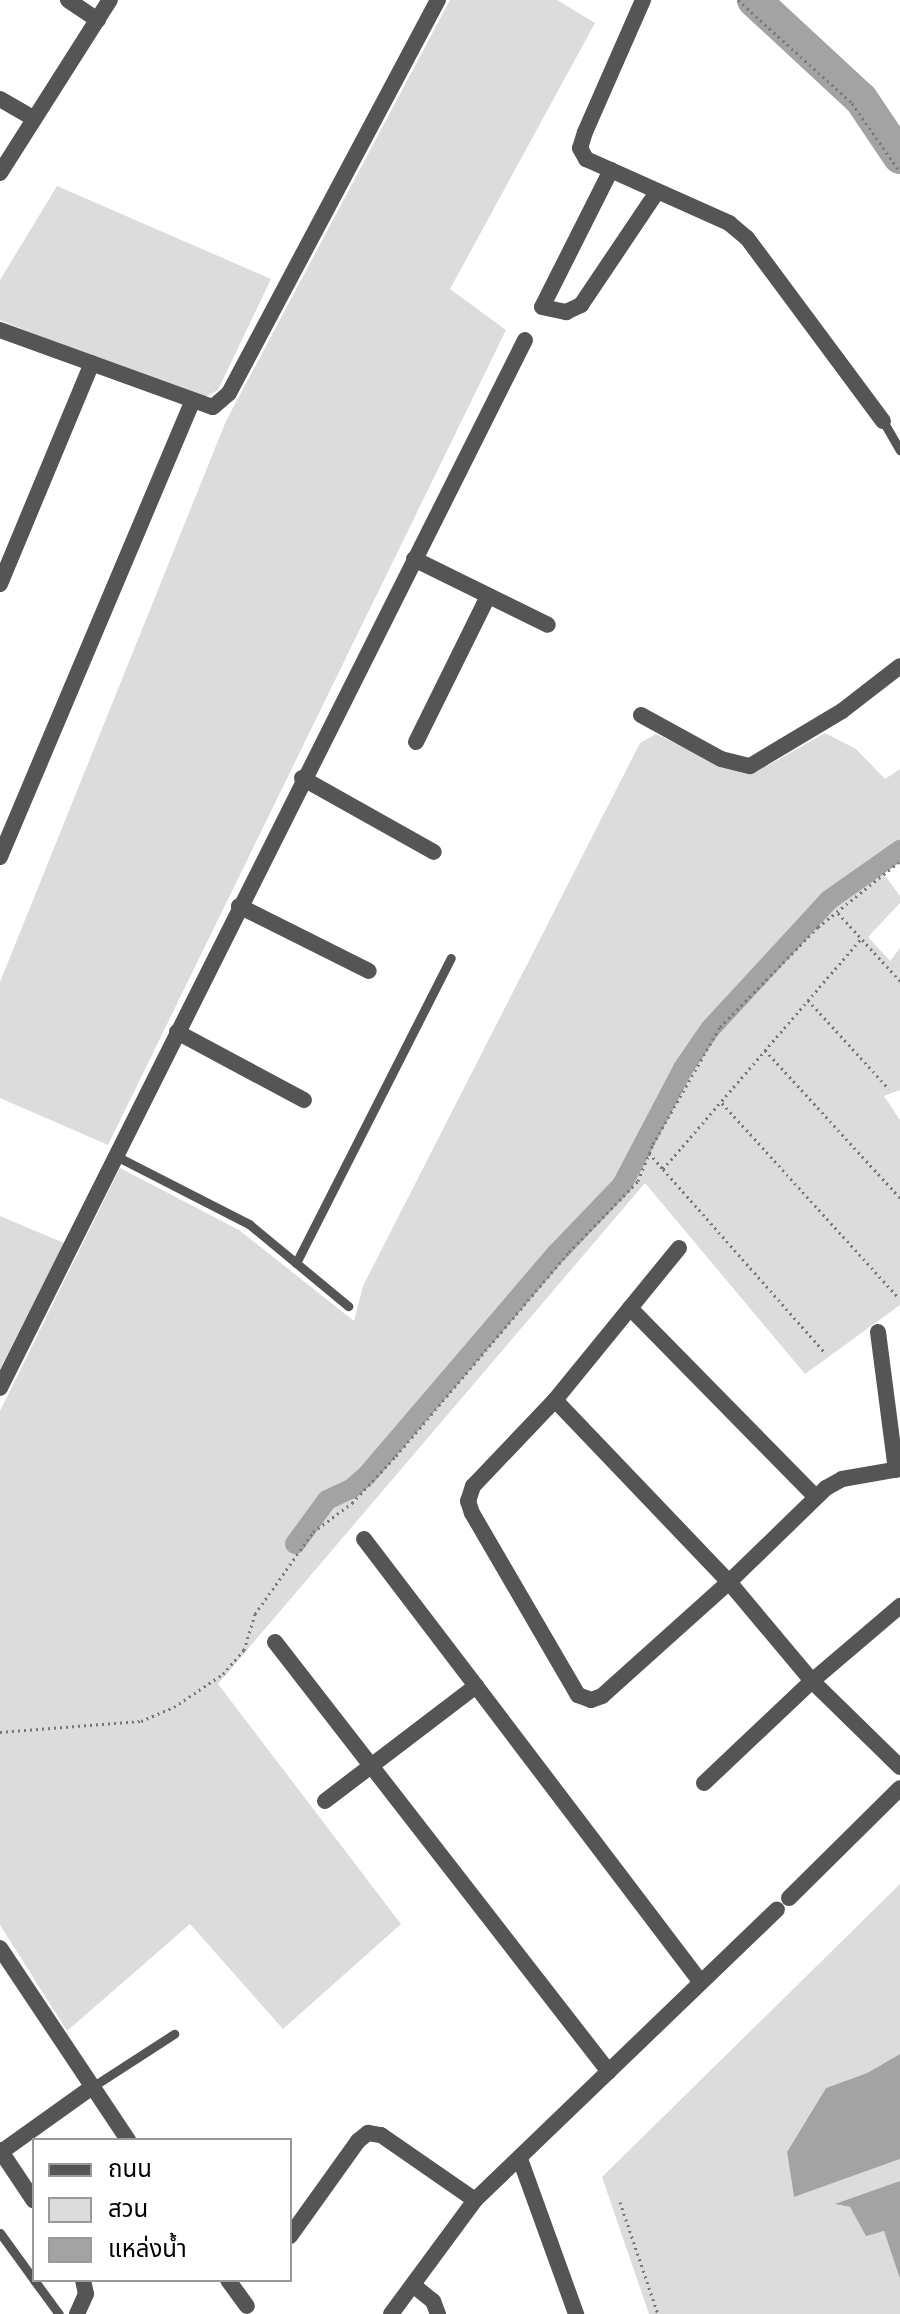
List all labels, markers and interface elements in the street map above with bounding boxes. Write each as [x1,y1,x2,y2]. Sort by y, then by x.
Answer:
legend [32,2138,292,2282]
text: ถนน [108,2154,152,2183]
text: สวน [108,2194,148,2223]
text: แหล่งน้ำ [108,2234,187,2263]

